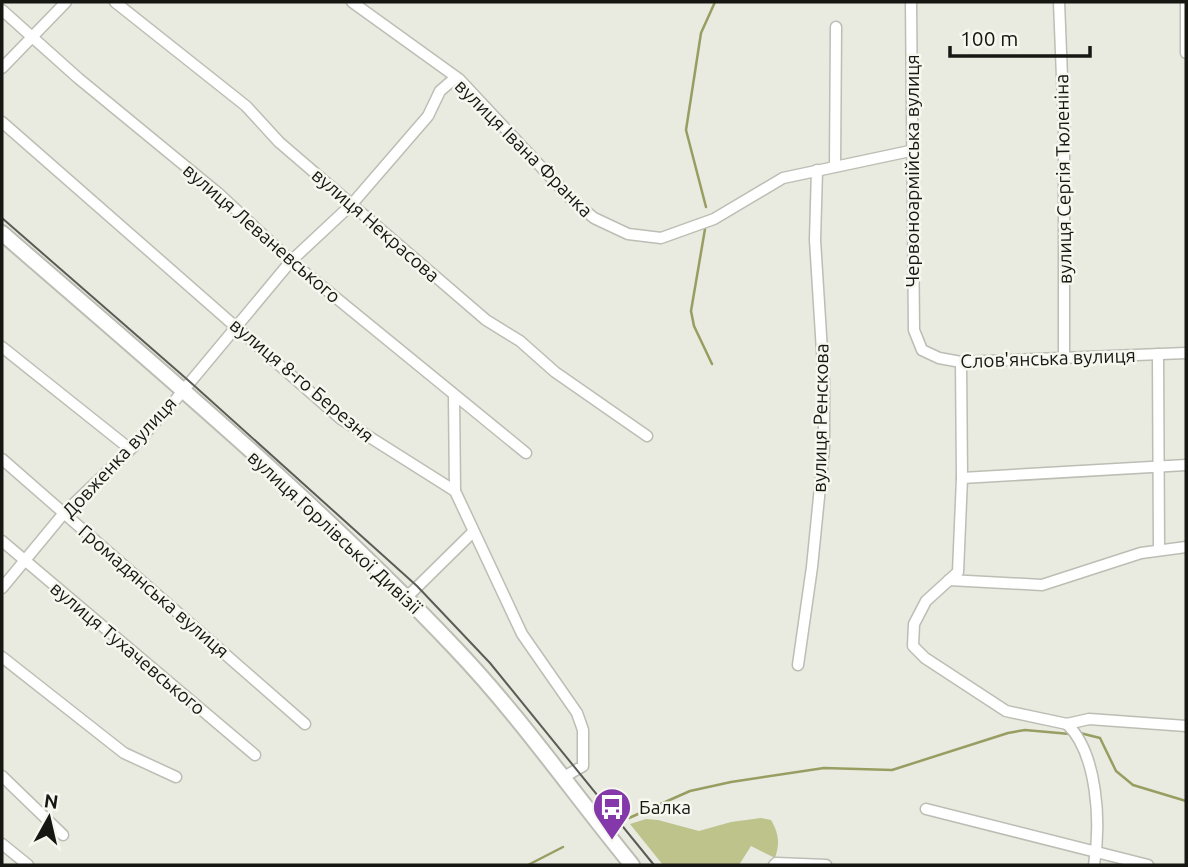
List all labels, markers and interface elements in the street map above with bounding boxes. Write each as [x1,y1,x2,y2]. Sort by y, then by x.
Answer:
scale bar [950,14,1090,58]
text: 100 m [960,26,1018,50]
street label: Червоноармійська вулиця [901,54,923,288]
street label: вулиця Сергія Тюленіна [1050,74,1076,284]
street label: вулиця Івана Франка [451,75,597,221]
street label: вулиця Леваневського [179,159,345,307]
street label: вулиця Некрасова [308,164,444,286]
street label: вулиця 8-го Березня [226,313,378,447]
street label: вулиця Ренскова [808,343,832,493]
street label: Слов'янська вулиця [960,344,1136,372]
street label: Довженка вулиця [57,392,181,522]
street label: вулиця Горлівської Дивізії [244,446,427,619]
street label: Громадянська вулиця [74,520,234,662]
street label: вулиця Тухачевського [46,577,210,719]
north arrow [14,783,84,853]
bus stop icon: Балка [591,786,633,841]
text: N [43,789,60,813]
place label: Балка [639,796,691,818]

